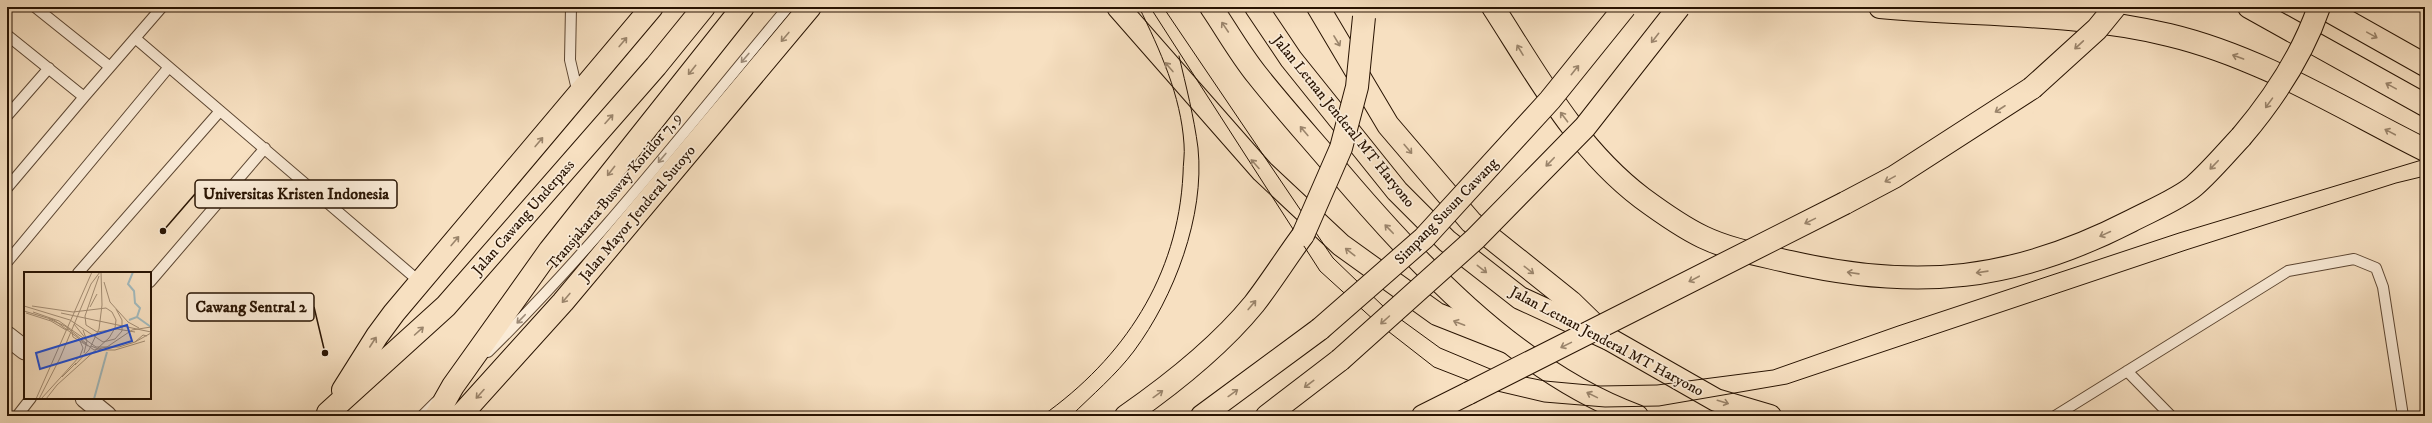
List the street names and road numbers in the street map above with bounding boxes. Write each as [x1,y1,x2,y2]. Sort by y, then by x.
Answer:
street label: Jalan Letnan Jenderal MT Haryono [1267,30,1419,211]
street label: Transjakarta Busway Koridor 7, 9 [543,109,686,274]
street label: Jalan Mayor Jenderal Sutoyo [574,141,700,287]
street label: Simpang Susun Cawang [1391,154,1503,269]
street label: Jalan Cawang Underpass [467,156,579,280]
street label: Jalan Letnan Jenderal MT Haryono [1505,281,1707,401]

